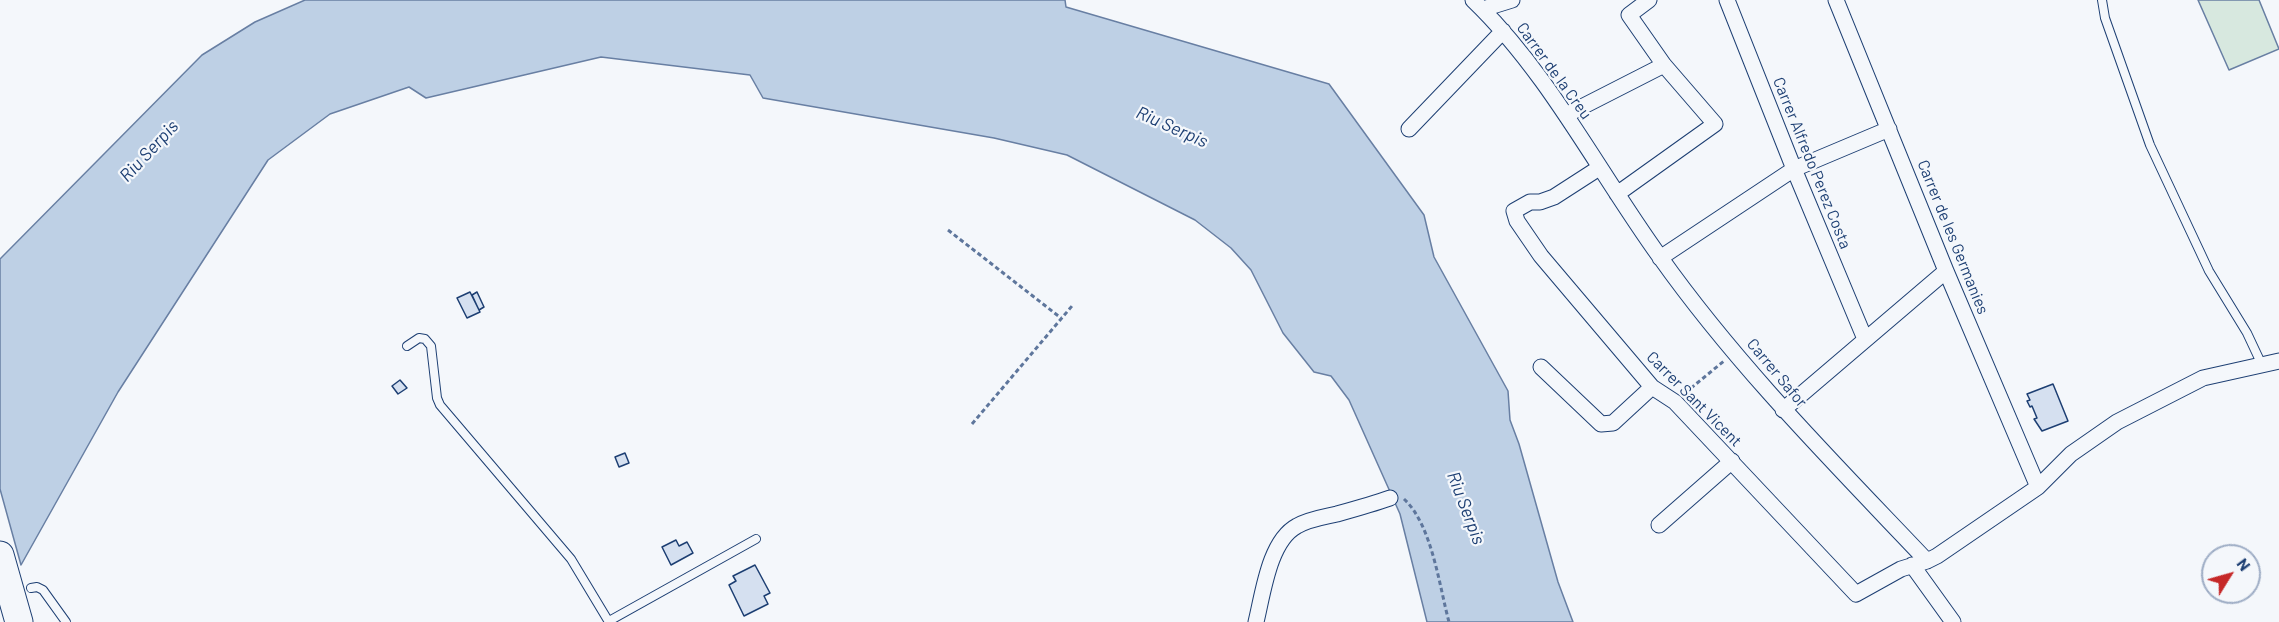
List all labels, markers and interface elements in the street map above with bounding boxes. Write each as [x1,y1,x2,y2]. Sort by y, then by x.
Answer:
street label: Carrer de la Creu [1512,19,1596,123]
street label: Carrer Alfredo Perez Costa [1769,74,1855,252]
water label: Riu Serpis [1133,102,1211,152]
water label: Riu Serpis [115,116,183,186]
street label: Carrer de les Germanies [1913,157,1993,317]
street label: Carrer Safor [1743,335,1811,411]
street label: Carrer Sant Vicent [1642,347,1746,451]
water label: Riu Serpis [1442,468,1490,548]
north arrow [2201,544,2261,604]
text: N [2233,554,2255,574]

